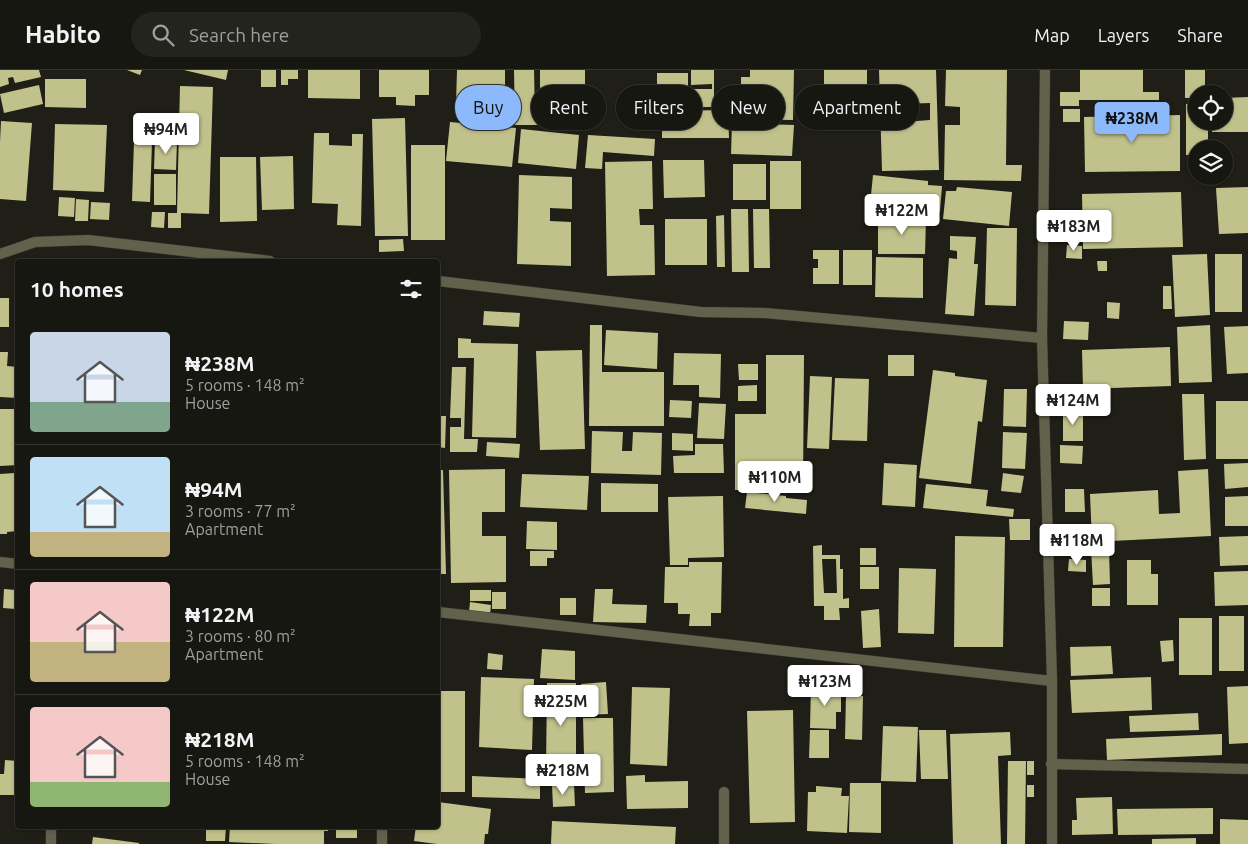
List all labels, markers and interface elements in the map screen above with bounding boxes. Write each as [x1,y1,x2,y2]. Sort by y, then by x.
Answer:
search box [131,12,481,57]
text: Habito [25,21,101,48]
icon: search [149,21,177,49]
text: Search here [189,24,289,46]
text: Map [1034,25,1070,45]
text: Layers [1098,25,1149,45]
text: Share [1177,25,1223,45]
chip: Buy [455,85,521,130]
chip: Rent [531,85,606,130]
chip: Filters [616,85,702,130]
chip: New [712,85,785,130]
chip: Apartment [795,85,919,130]
map controls [1188,85,1233,185]
button: locate [1188,85,1233,130]
pin: ₦238M [1097,102,1167,144]
text: ₦238M [1106,109,1158,127]
pin: ₦94M [136,112,196,155]
text: ₦94M [144,120,188,138]
button: layers [1188,140,1233,185]
pin: ₦122M [867,194,937,236]
text: ₦122M [876,201,928,219]
pin: ₦183M [1039,210,1109,252]
text: ₦183M [1048,217,1100,235]
icon: filters [397,275,425,303]
text: 10 homes [30,277,124,301]
text: ₦238M [185,351,254,375]
icon: home [70,352,130,412]
text: 5 rooms · 148 m² [185,376,305,394]
pin: ₦124M [1038,384,1108,426]
text: ₦124M [1047,391,1099,409]
text: House [185,394,230,412]
pin: ₦110M [740,460,810,503]
text: ₦110M [749,468,801,486]
icon: home [70,477,130,537]
text: ₦94M [185,477,243,501]
text: 3 rooms · 77 m² [185,502,296,520]
text: Apartment [185,520,263,538]
pin: ₦118M [1042,524,1112,566]
text: ₦118M [1051,531,1103,549]
icon: home [70,602,130,662]
text: ₦122M [185,602,254,626]
text: 3 rooms · 80 m² [185,627,296,645]
text: Apartment [185,645,263,663]
pin: ₦123M [790,664,860,707]
text: ₦123M [799,672,851,690]
pin: ₦225M [526,684,596,727]
text: ₦225M [535,692,587,710]
icon: home [70,727,130,787]
text: ₦218M [185,727,254,751]
text: 5 rooms · 148 m² [185,752,305,770]
pin: ₦218M [528,754,598,796]
text: ₦218M [537,761,589,779]
text: House [185,770,230,788]

